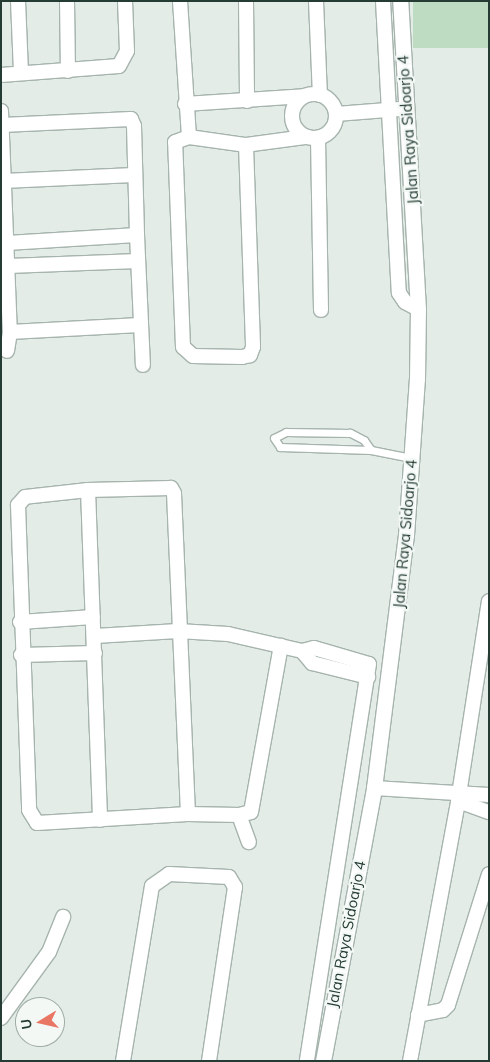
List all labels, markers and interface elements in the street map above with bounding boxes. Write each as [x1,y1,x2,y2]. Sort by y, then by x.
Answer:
street label: Jalan Raya Sidoarjo 4 [394,55,422,205]
street label: Jalan Raya Sidoarjo 4 [390,459,420,609]
street label: Jalan Raya Sidoarjo 4 [323,859,369,1009]
north arrow [15,997,65,1047]
text: U [16,1018,36,1031]

